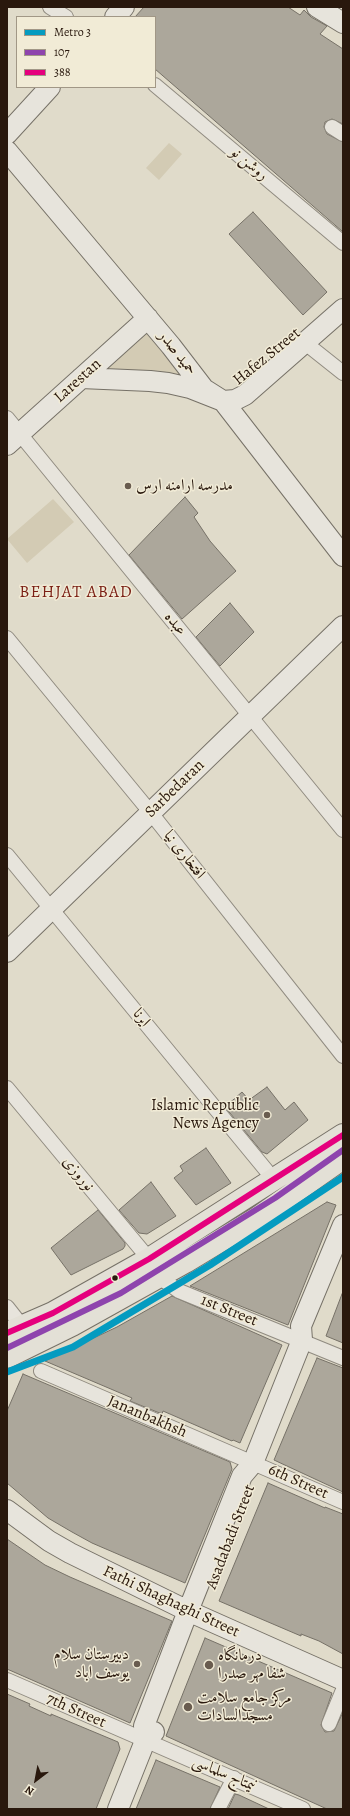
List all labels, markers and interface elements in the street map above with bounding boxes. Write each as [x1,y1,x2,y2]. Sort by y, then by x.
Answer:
legend [16,16,156,88]
text: Metro 3 [54,24,91,40]
text: 107 [54,44,70,60]
text: 388 [54,64,71,80]
street label: روشن نو [226,143,272,185]
street label: Hafez Street [229,324,305,390]
street label: حمید صدر [154,327,200,379]
street label: Larestan [51,355,105,407]
place label: مدرسه ارامنه ارس [136,476,233,496]
marker: مدرسه ارامنه ارس [123,481,133,491]
district label: BEHJAT ABAD [19,583,133,603]
street label: عبده [160,608,190,640]
street label: Sarbedaran [141,756,209,822]
street label: افتخاری نیا [159,827,209,883]
street label: ايرنا [128,1005,154,1031]
place label: Islamic Republic News Agency [151,1096,259,1134]
marker: Islamic Republic News Agency [262,1110,272,1120]
street label: نوروزی [58,1153,98,1195]
unlabelled marker [110,1273,120,1283]
street label: 1st Street [198,1291,260,1331]
street label: Jananbakhsh [104,1392,190,1442]
street label: 6th Street [265,1460,331,1504]
street label: Asadabadi Street [202,1482,260,1592]
street label: Fathi Shaghaghi Street [100,1562,242,1642]
place label: دبیرستان سلام یوسف اباد [54,1645,129,1683]
place label: درمانگاه شفا مهر صدرا [218,1646,286,1684]
marker: دبیرستان سلام یوسف اباد [132,1659,142,1669]
marker: درمانگاه شفا مهر صدرا [203,1659,215,1671]
place label: مرکز جامع سلامت مسجدالسادات [197,1688,292,1726]
street label: 7th Street [43,1689,109,1733]
marker: مرکز جامع سلامت مسجدالسادات [182,1701,194,1713]
street label: نیمتاج سلماسی [189,1752,259,1796]
north arrow [16,1760,56,1800]
text: N [22,1782,37,1799]

